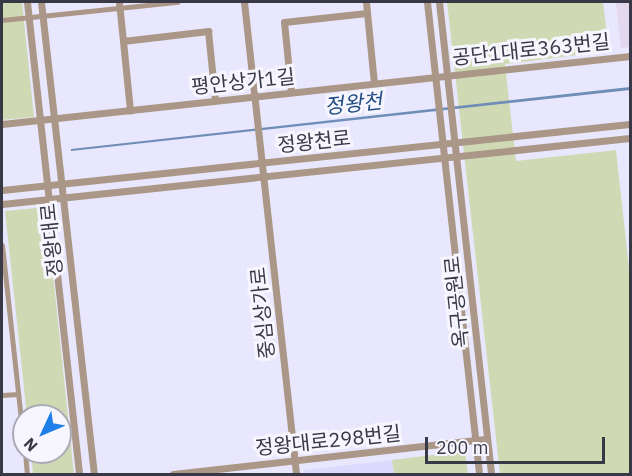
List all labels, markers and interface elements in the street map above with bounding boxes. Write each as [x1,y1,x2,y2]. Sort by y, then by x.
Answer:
street label: 공단1대로363번길 [451,29,611,69]
street label: 평안상가1길 [190,64,296,98]
water label: 정왕천 [323,87,383,119]
street label: 정왕천로 [276,125,352,157]
street label: 정왕대로 [35,202,67,278]
street label: 옥구공원로 [439,255,473,349]
street label: 중심상가로 [245,266,279,360]
north arrow [12,404,72,464]
street label: 정왕대로298번길 [254,420,402,460]
scale bar [428,425,608,463]
text: N [19,434,42,456]
text: 200 m [436,436,488,459]

